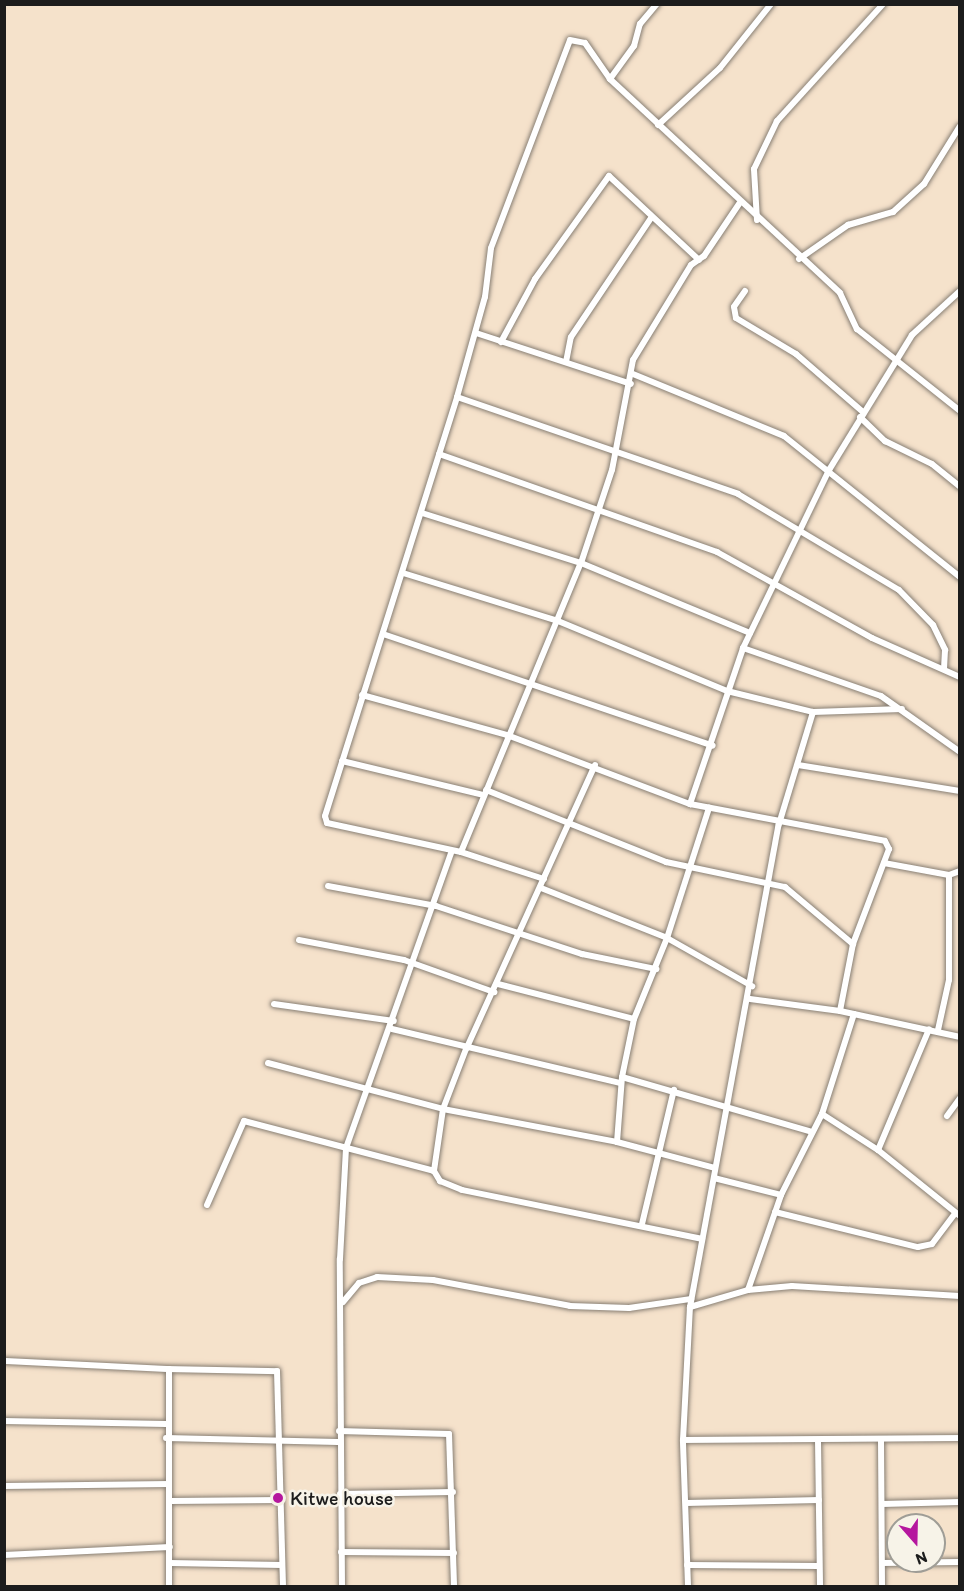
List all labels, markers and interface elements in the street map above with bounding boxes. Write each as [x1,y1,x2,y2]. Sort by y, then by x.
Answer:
place label: Kitwe house [290,1486,393,1510]
marker: Kitwe house [271,1491,285,1505]
north arrow [886,1513,946,1573]
text: N [913,1548,930,1569]

